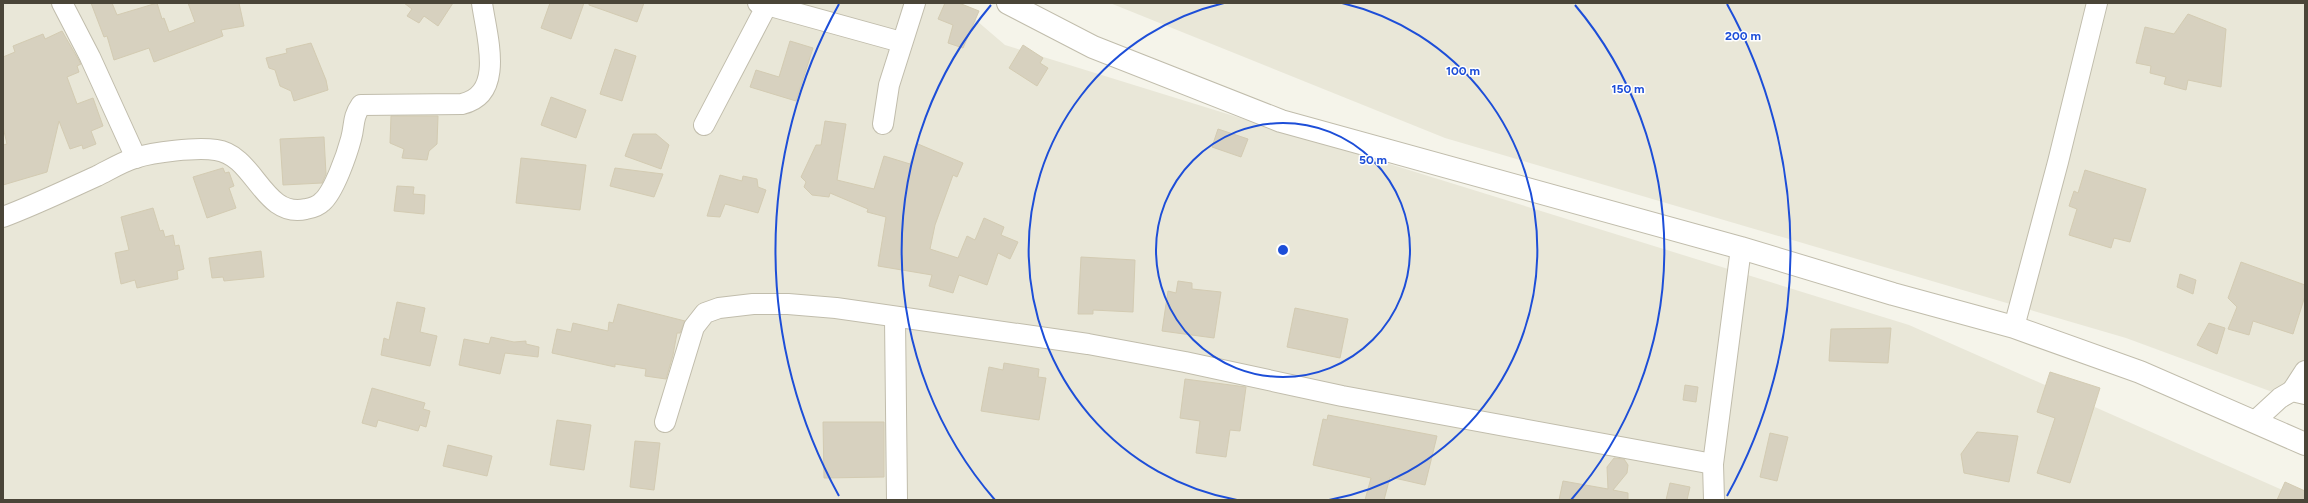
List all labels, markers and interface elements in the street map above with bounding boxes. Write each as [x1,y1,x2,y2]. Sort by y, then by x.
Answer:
text: 200 m [1725,29,1761,43]
text: 100 m [1446,64,1480,78]
text: 150 m [1611,82,1645,96]
text: 50 m [1359,153,1387,167]
centre of rings [1276,243,1290,257]

